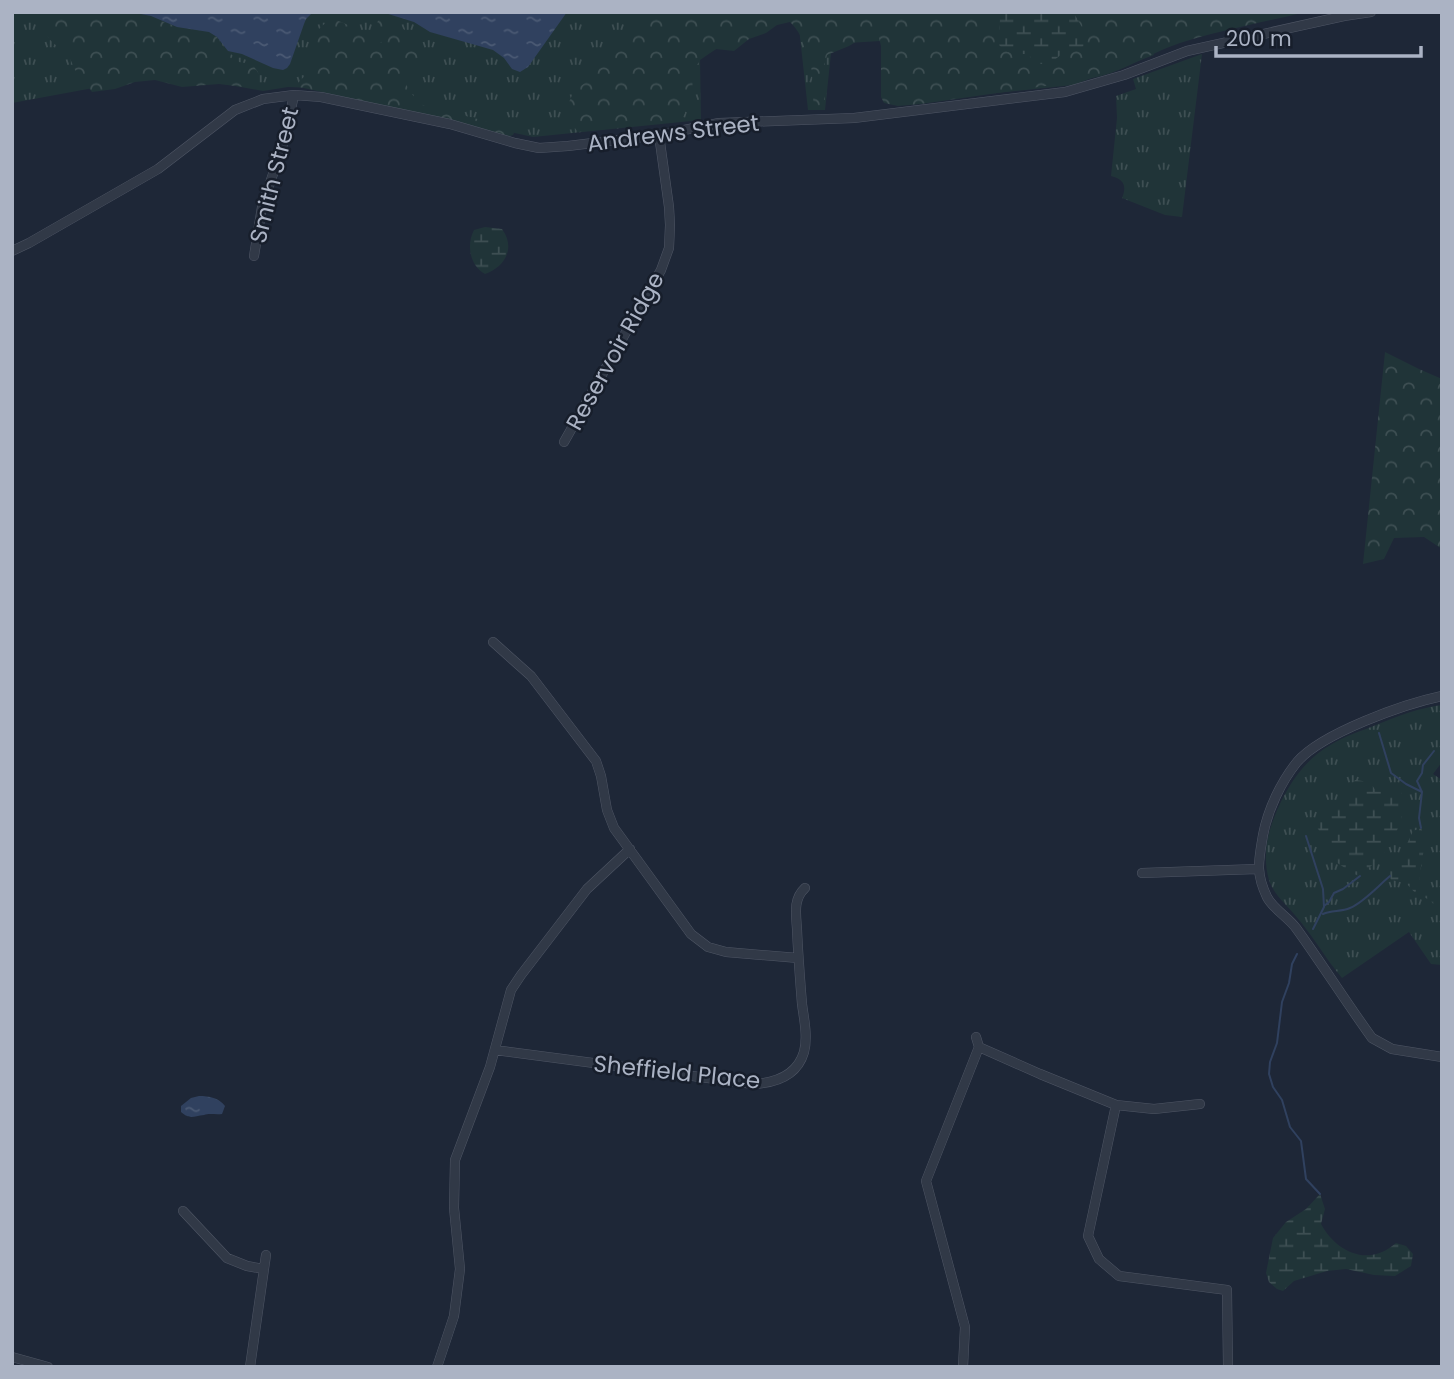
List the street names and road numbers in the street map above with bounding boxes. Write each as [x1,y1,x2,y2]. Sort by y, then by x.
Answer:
street label: Smith Street [242,103,306,247]
street label: Andrews Street [585,107,761,159]
street label: Reservoir Ridge [558,266,672,436]
street label: Sheffield Place [592,1047,762,1097]

